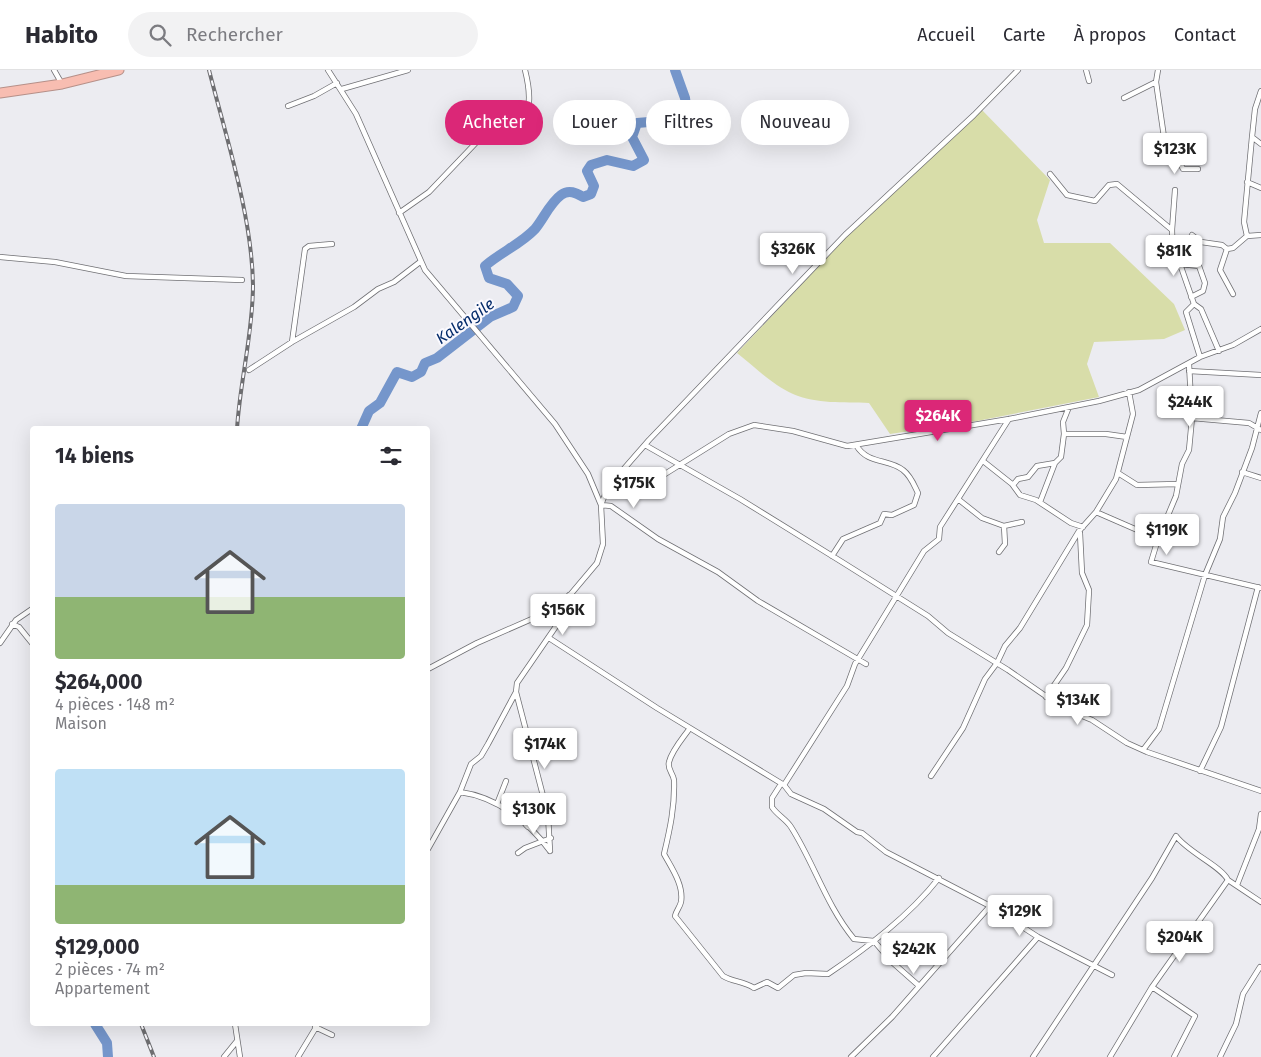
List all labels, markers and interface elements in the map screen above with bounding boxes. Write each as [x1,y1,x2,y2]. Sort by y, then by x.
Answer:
search box [128,12,478,57]
text: Habito [25,21,98,49]
icon: search [146,21,174,49]
text: Rechercher [186,23,283,46]
text: Accueil [917,24,975,46]
text: Carte [1003,24,1046,46]
text: À propos [1074,24,1146,46]
text: Contact [1174,24,1236,46]
chip: Acheter [445,100,543,145]
chip: Louer [553,100,636,145]
chip: Filtres [646,100,731,145]
chip: Nouveau [741,100,849,145]
pin: $123K [1140,132,1210,175]
text: $123K [1154,139,1196,158]
pin: $326K [758,232,828,275]
pin: $81K [1144,234,1204,277]
text: $326K [771,239,815,258]
text: $81K [1156,241,1192,260]
water label: Kalengile [432,294,498,348]
pin: $244K [1155,386,1225,428]
text: $244K [1168,392,1212,411]
pin: $264K [903,400,973,442]
text: $264K [915,406,961,425]
icon: filters [377,442,405,470]
text: 14 biens [55,443,134,469]
pin: $175K [599,466,669,509]
text: $175K [613,473,655,492]
pin: $119K [1132,514,1202,556]
text: $119K [1146,520,1188,539]
icon: home [185,537,275,627]
pin: $156K [528,594,598,636]
text: $156K [541,600,585,619]
text: $264,000 [55,669,143,695]
pin: $134K [1043,684,1113,726]
text: $134K [1056,690,1100,709]
text: 4 pièces · 148 m² [55,695,175,714]
text: Maison [55,714,107,733]
pin: $174K [510,728,580,770]
text: $174K [524,734,566,753]
pin: $130K [499,792,569,835]
text: $130K [512,799,556,818]
icon: home [185,802,275,892]
pin: $129K [985,894,1055,937]
text: $129K [999,901,1041,920]
pin: $204K [1145,920,1215,963]
text: $204K [1157,927,1203,946]
pin: $242K [879,932,949,975]
text: $129,000 [55,934,140,960]
text: $242K [892,939,936,958]
text: 2 pièces · 74 m² [55,960,165,979]
text: Appartement [55,979,150,998]

